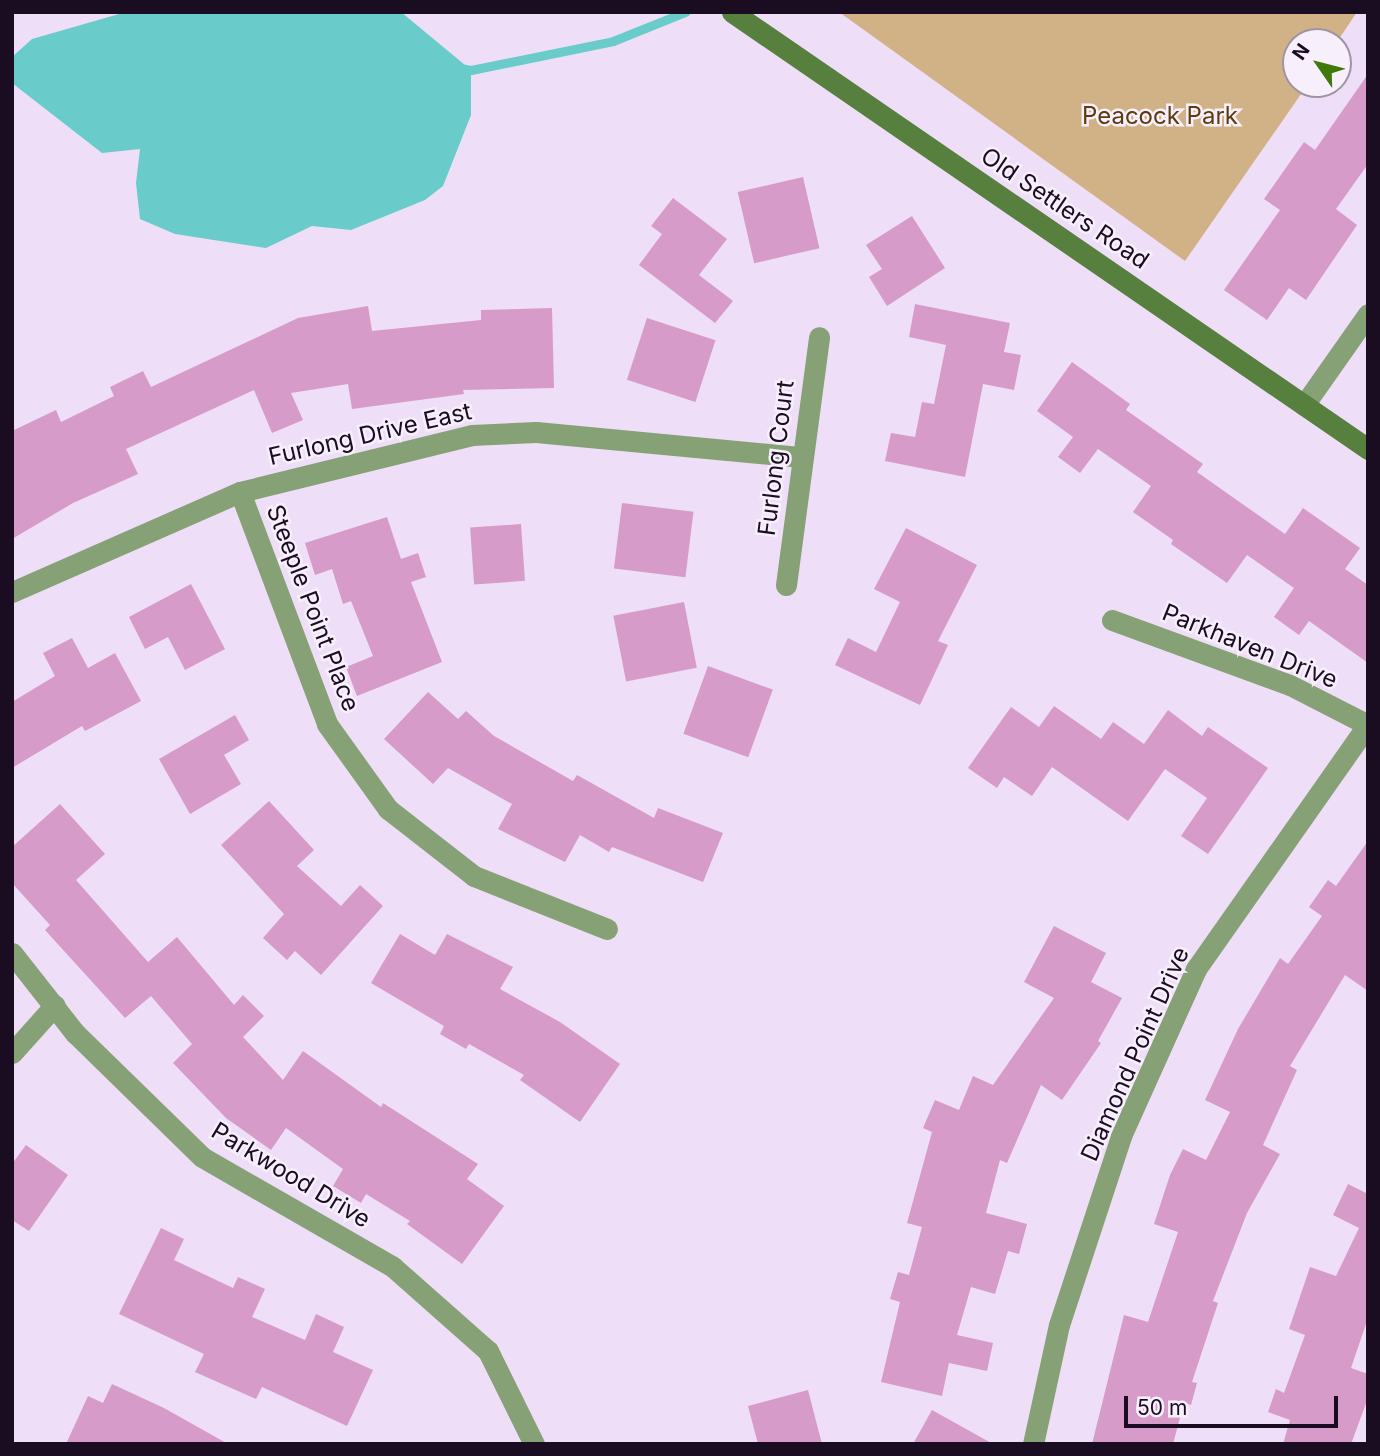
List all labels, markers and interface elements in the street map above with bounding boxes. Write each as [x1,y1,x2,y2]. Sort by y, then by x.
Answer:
north arrow [1282,28,1352,98]
text: N [1287,39,1315,64]
park label: Peacock Park [1082,102,1238,130]
street label: Old Settlers Road [976,141,1154,275]
street label: Furlong Court [752,379,800,537]
street label: Furlong Drive East [266,397,474,471]
street label: Steeple Point Place [260,501,366,715]
street label: Parkhaven Drive [1158,598,1342,694]
street label: Diamond Point Drive [1075,942,1195,1166]
street label: Parkwood Drive [206,1116,376,1234]
scale bar [1128,1382,1342,1426]
text: 50 m [1137,1395,1187,1420]

